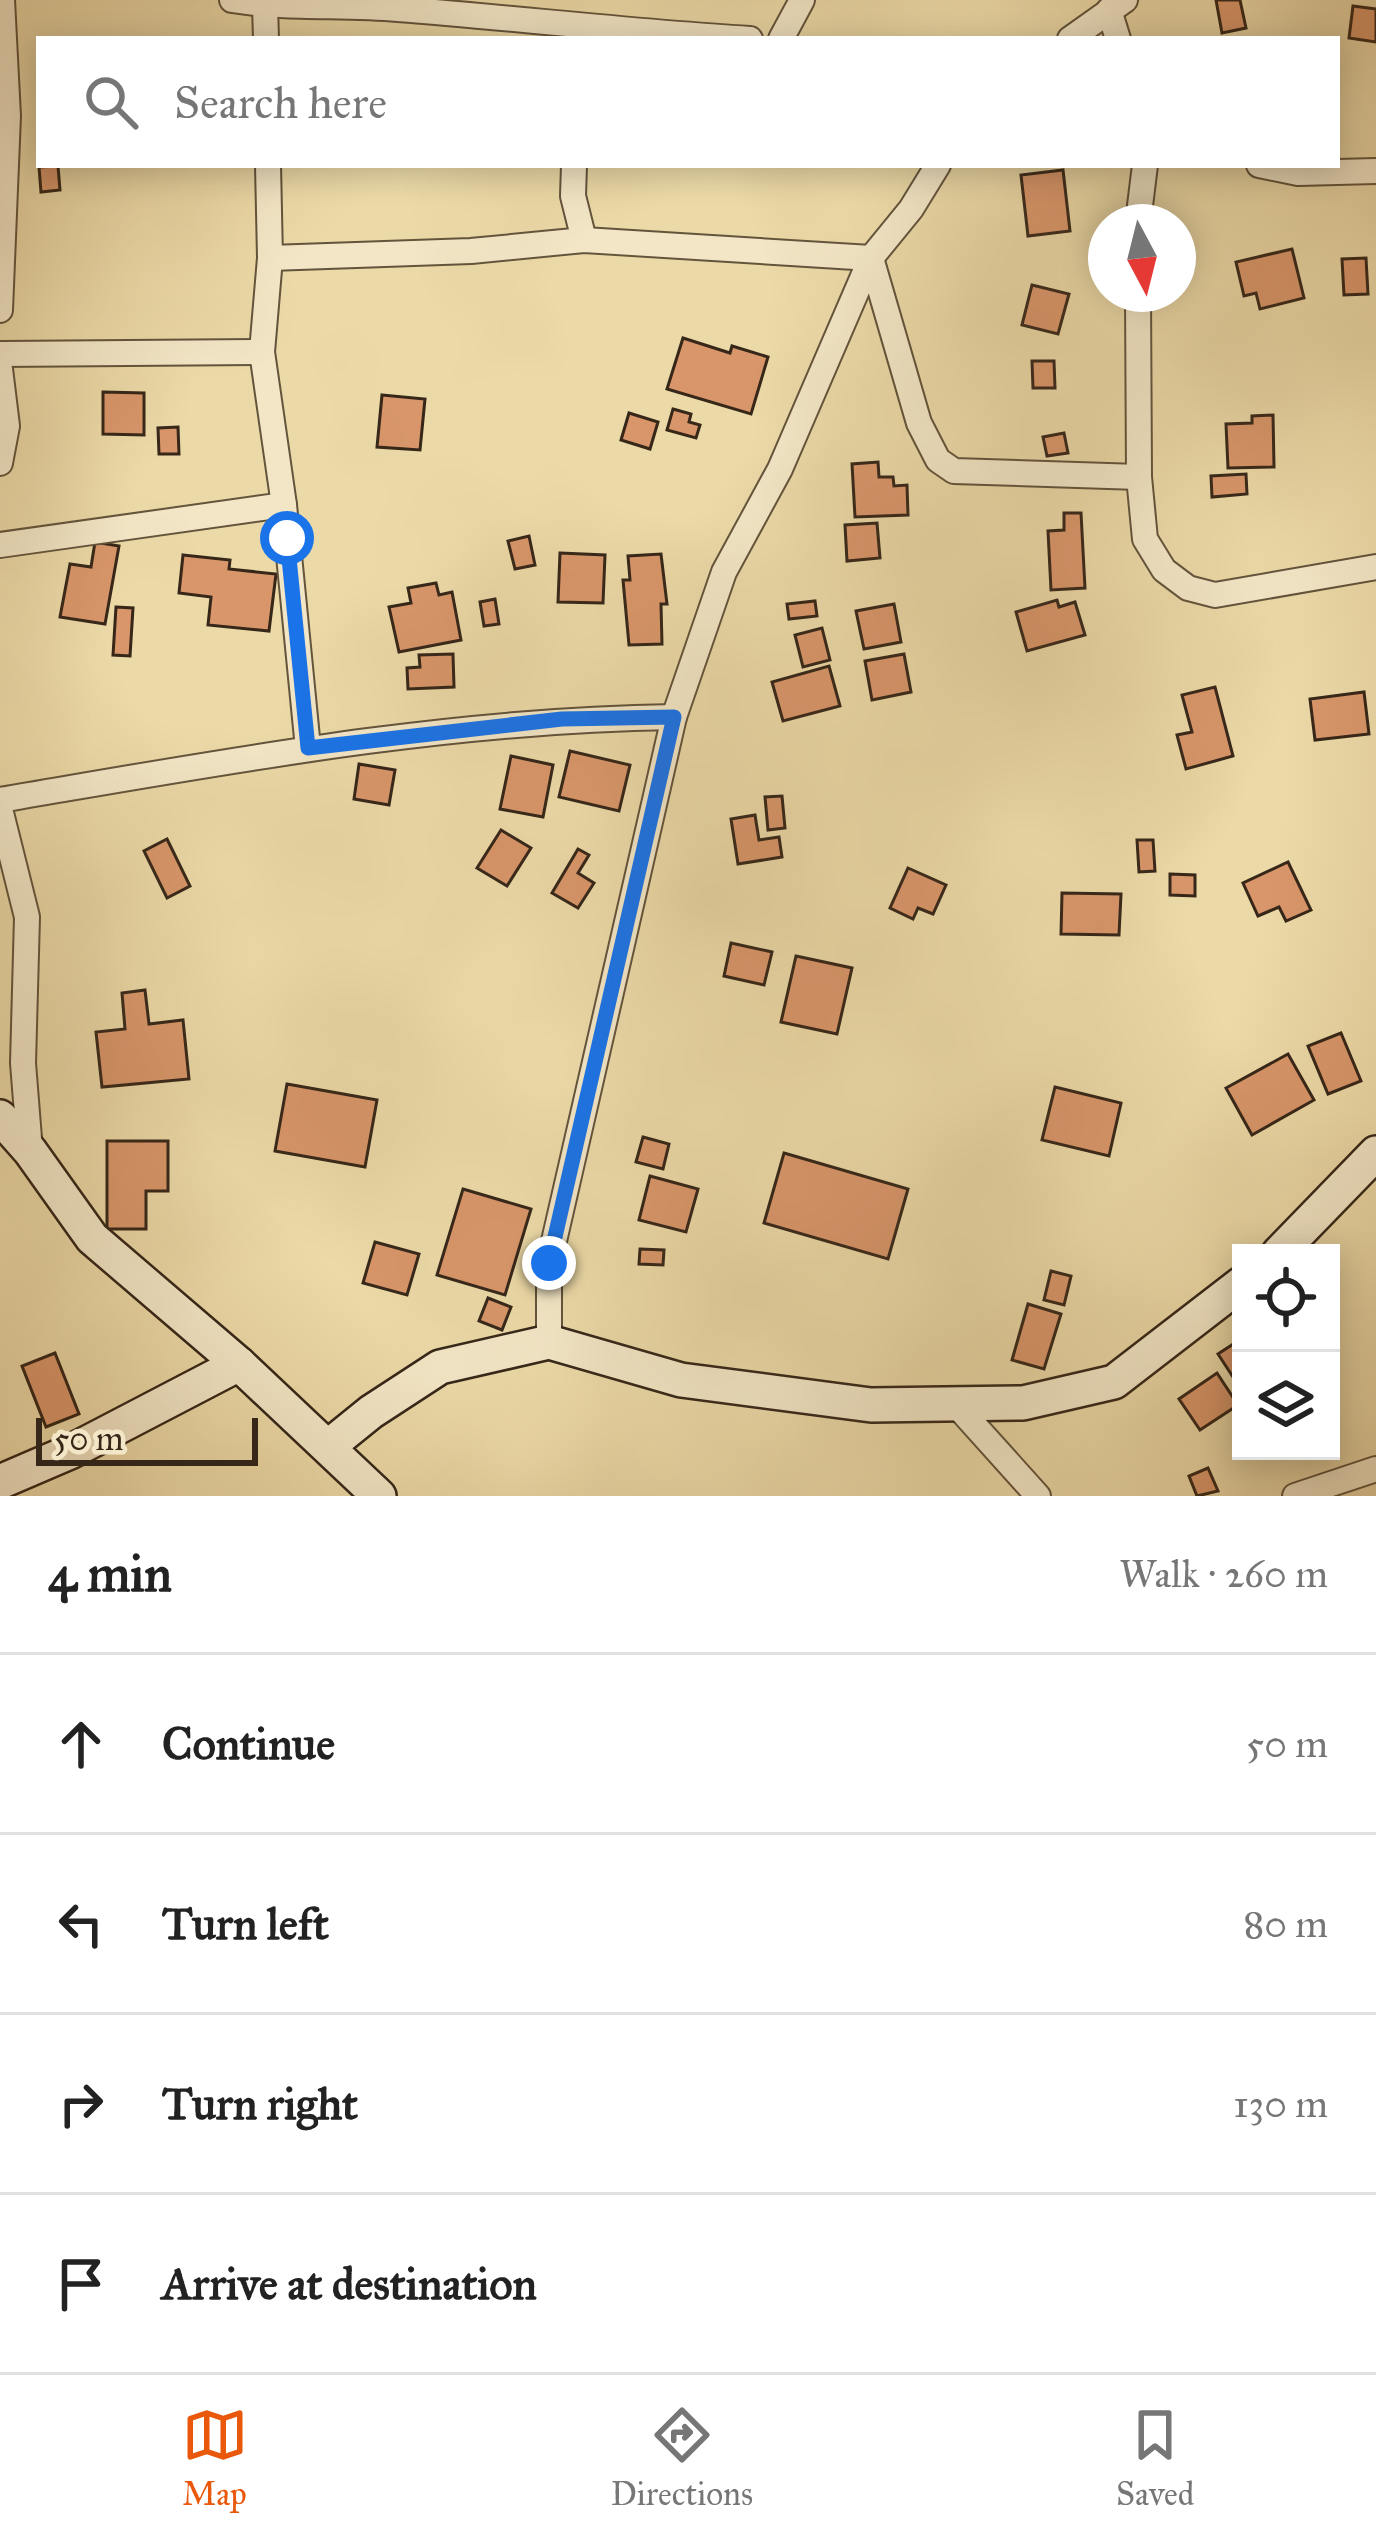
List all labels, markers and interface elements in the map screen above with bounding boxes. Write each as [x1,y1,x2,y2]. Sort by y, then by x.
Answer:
search box [36,36,1340,168]
icon: search [78,69,144,135]
text: Search here [174,75,387,130]
north arrow [1088,204,1196,312]
route start [260,511,314,565]
route end [522,1236,576,1290]
map controls [1232,1244,1340,1460]
button: locate [1232,1244,1340,1352]
button: layers [1232,1352,1340,1460]
scale bar [36,1412,258,1465]
text: 50 m [54,1419,123,1459]
text: 4 min [48,1543,172,1605]
text: Walk · 260 m [1119,1550,1328,1598]
icon: ahead [48,1711,114,1777]
text: Continue [162,1716,335,1771]
text: 50 m [1246,1720,1328,1768]
icon: left [48,1891,114,1957]
text: Turn left [162,1896,329,1951]
text: 80 m [1243,1900,1328,1948]
icon: right [48,2071,114,2137]
text: Turn right [162,2076,358,2131]
text: 130 m [1233,2080,1328,2128]
icon: arrive [48,2251,114,2317]
text: Arrive at destination [162,2256,537,2311]
tab: Map [182,2402,248,2514]
tab: Directions [611,2402,753,2514]
tab: Saved [1116,2402,1194,2514]

